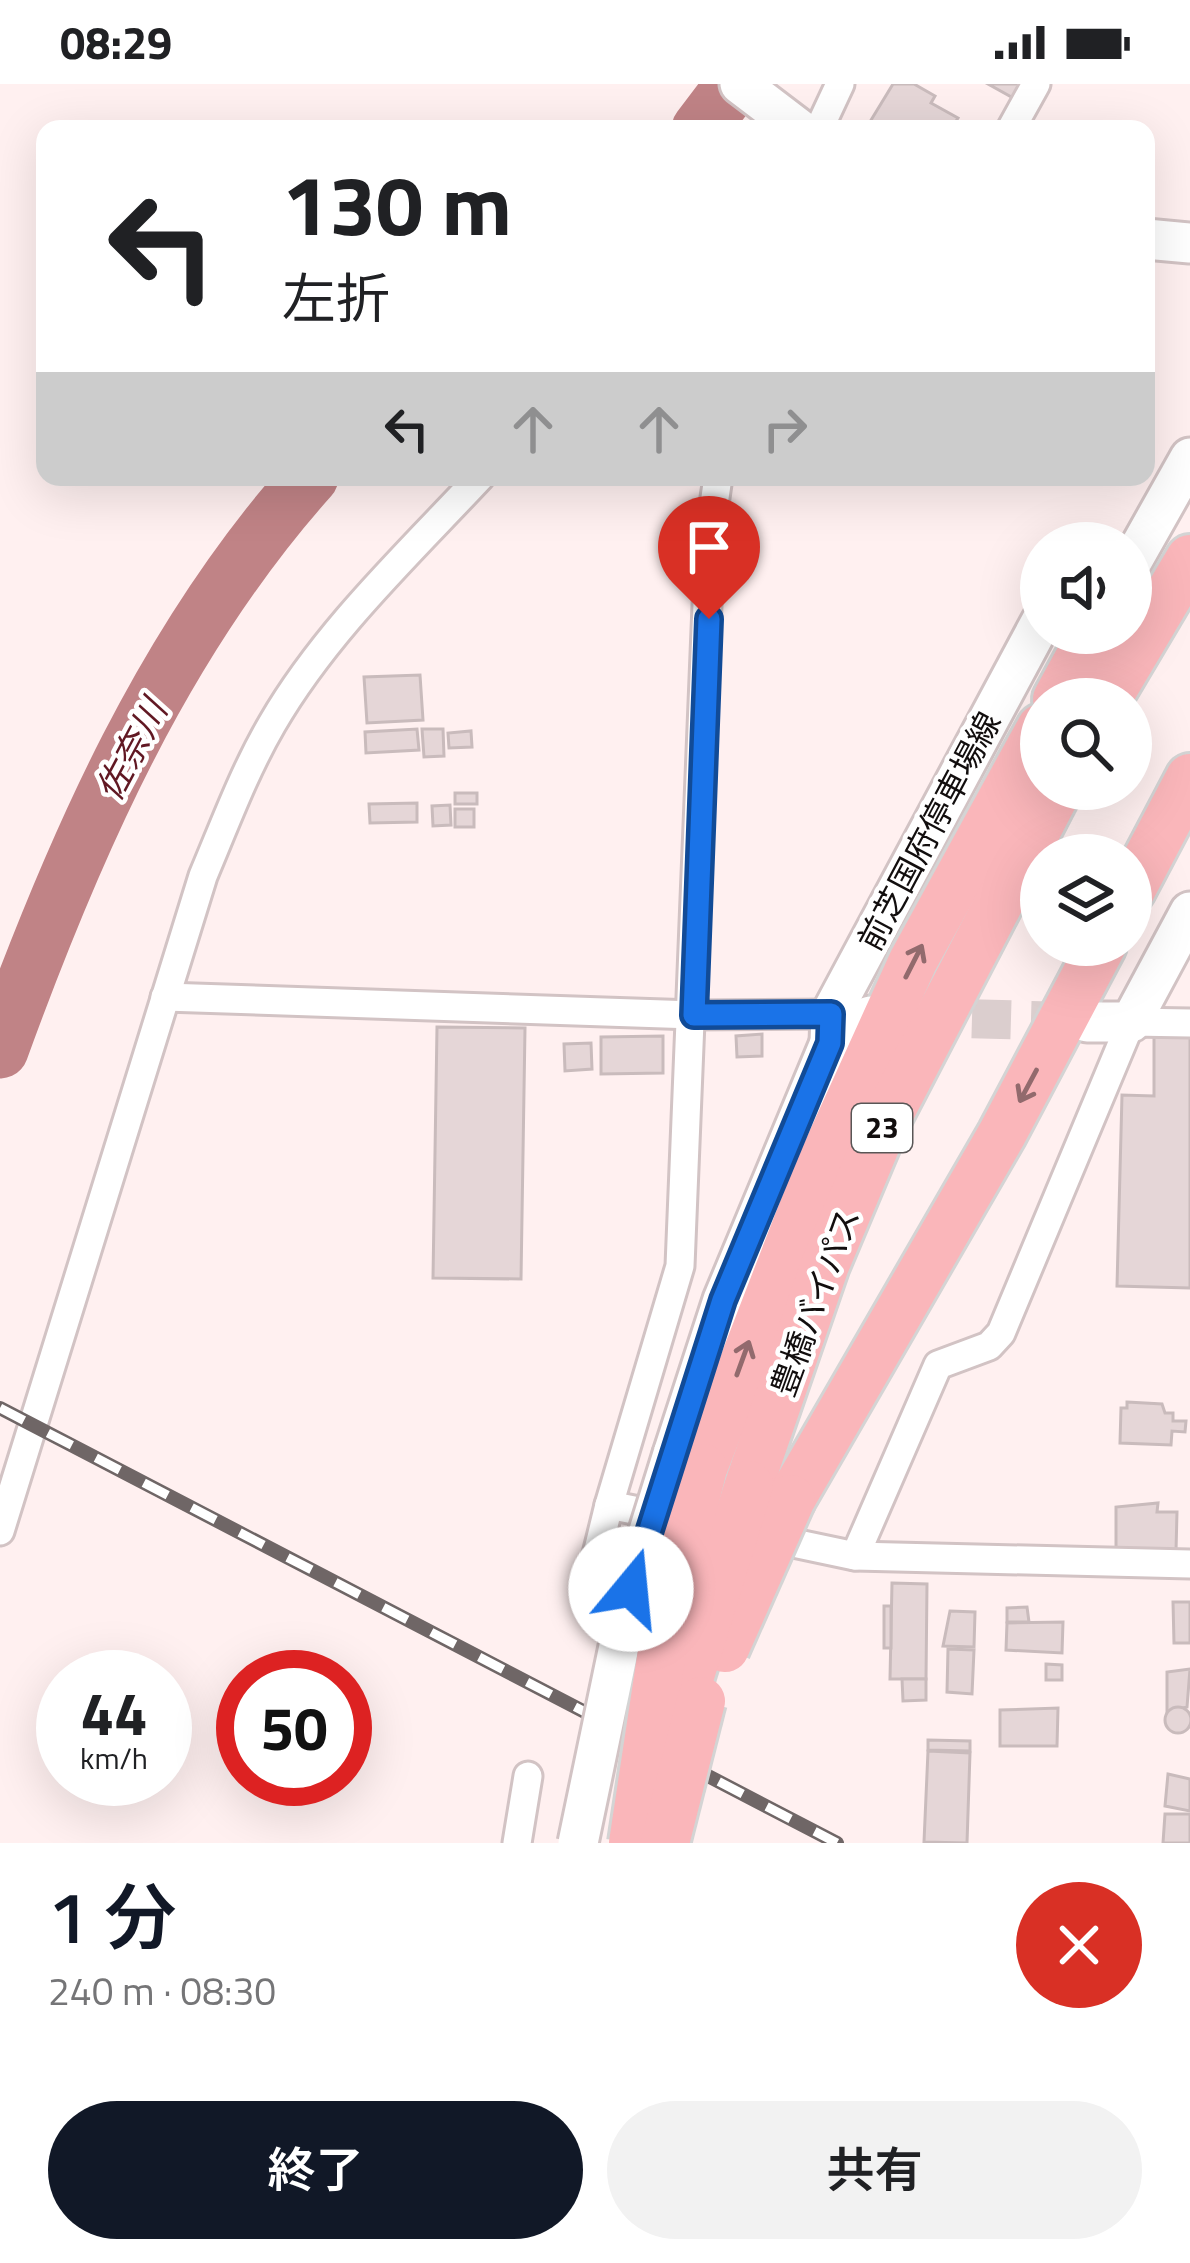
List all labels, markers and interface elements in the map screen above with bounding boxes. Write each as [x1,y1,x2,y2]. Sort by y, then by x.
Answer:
text: 08:29 [60,8,172,76]
text: 130 m [282,140,512,268]
icon: left [84,168,240,324]
text: 左折 [282,257,390,339]
icon: left [374,396,440,462]
icon: ahead [500,396,566,462]
icon: ahead [626,396,692,462]
icon: right [752,396,818,462]
pin [658,496,760,619]
icon: arrive [676,514,742,580]
map controls [1020,522,1152,966]
button: sound [1020,522,1152,654]
button: search [1020,678,1152,810]
water label: 佐奈川 [81,686,182,810]
street label: 前芝国府停車場線 [845,703,1013,959]
button: layers [1020,834,1152,966]
one-way arrow [904,944,926,980]
one-way arrow [1016,1067,1039,1102]
road number: 23 [852,1104,912,1152]
street label: 豊橋バイパス [758,1201,872,1403]
one-way arrow [734,1340,755,1377]
position arrow [568,1526,694,1652]
speed limit sign: 50 [216,1650,372,1806]
text: 44 [80,1667,148,1758]
text: km/h [80,1735,148,1781]
text: 1 分 [48,1861,176,1971]
button: close [1016,1882,1142,2008]
text: 240 m · 08:30 [48,1961,276,2020]
button: 終了 [48,2101,583,2239]
button: 共有 [607,2101,1142,2239]

